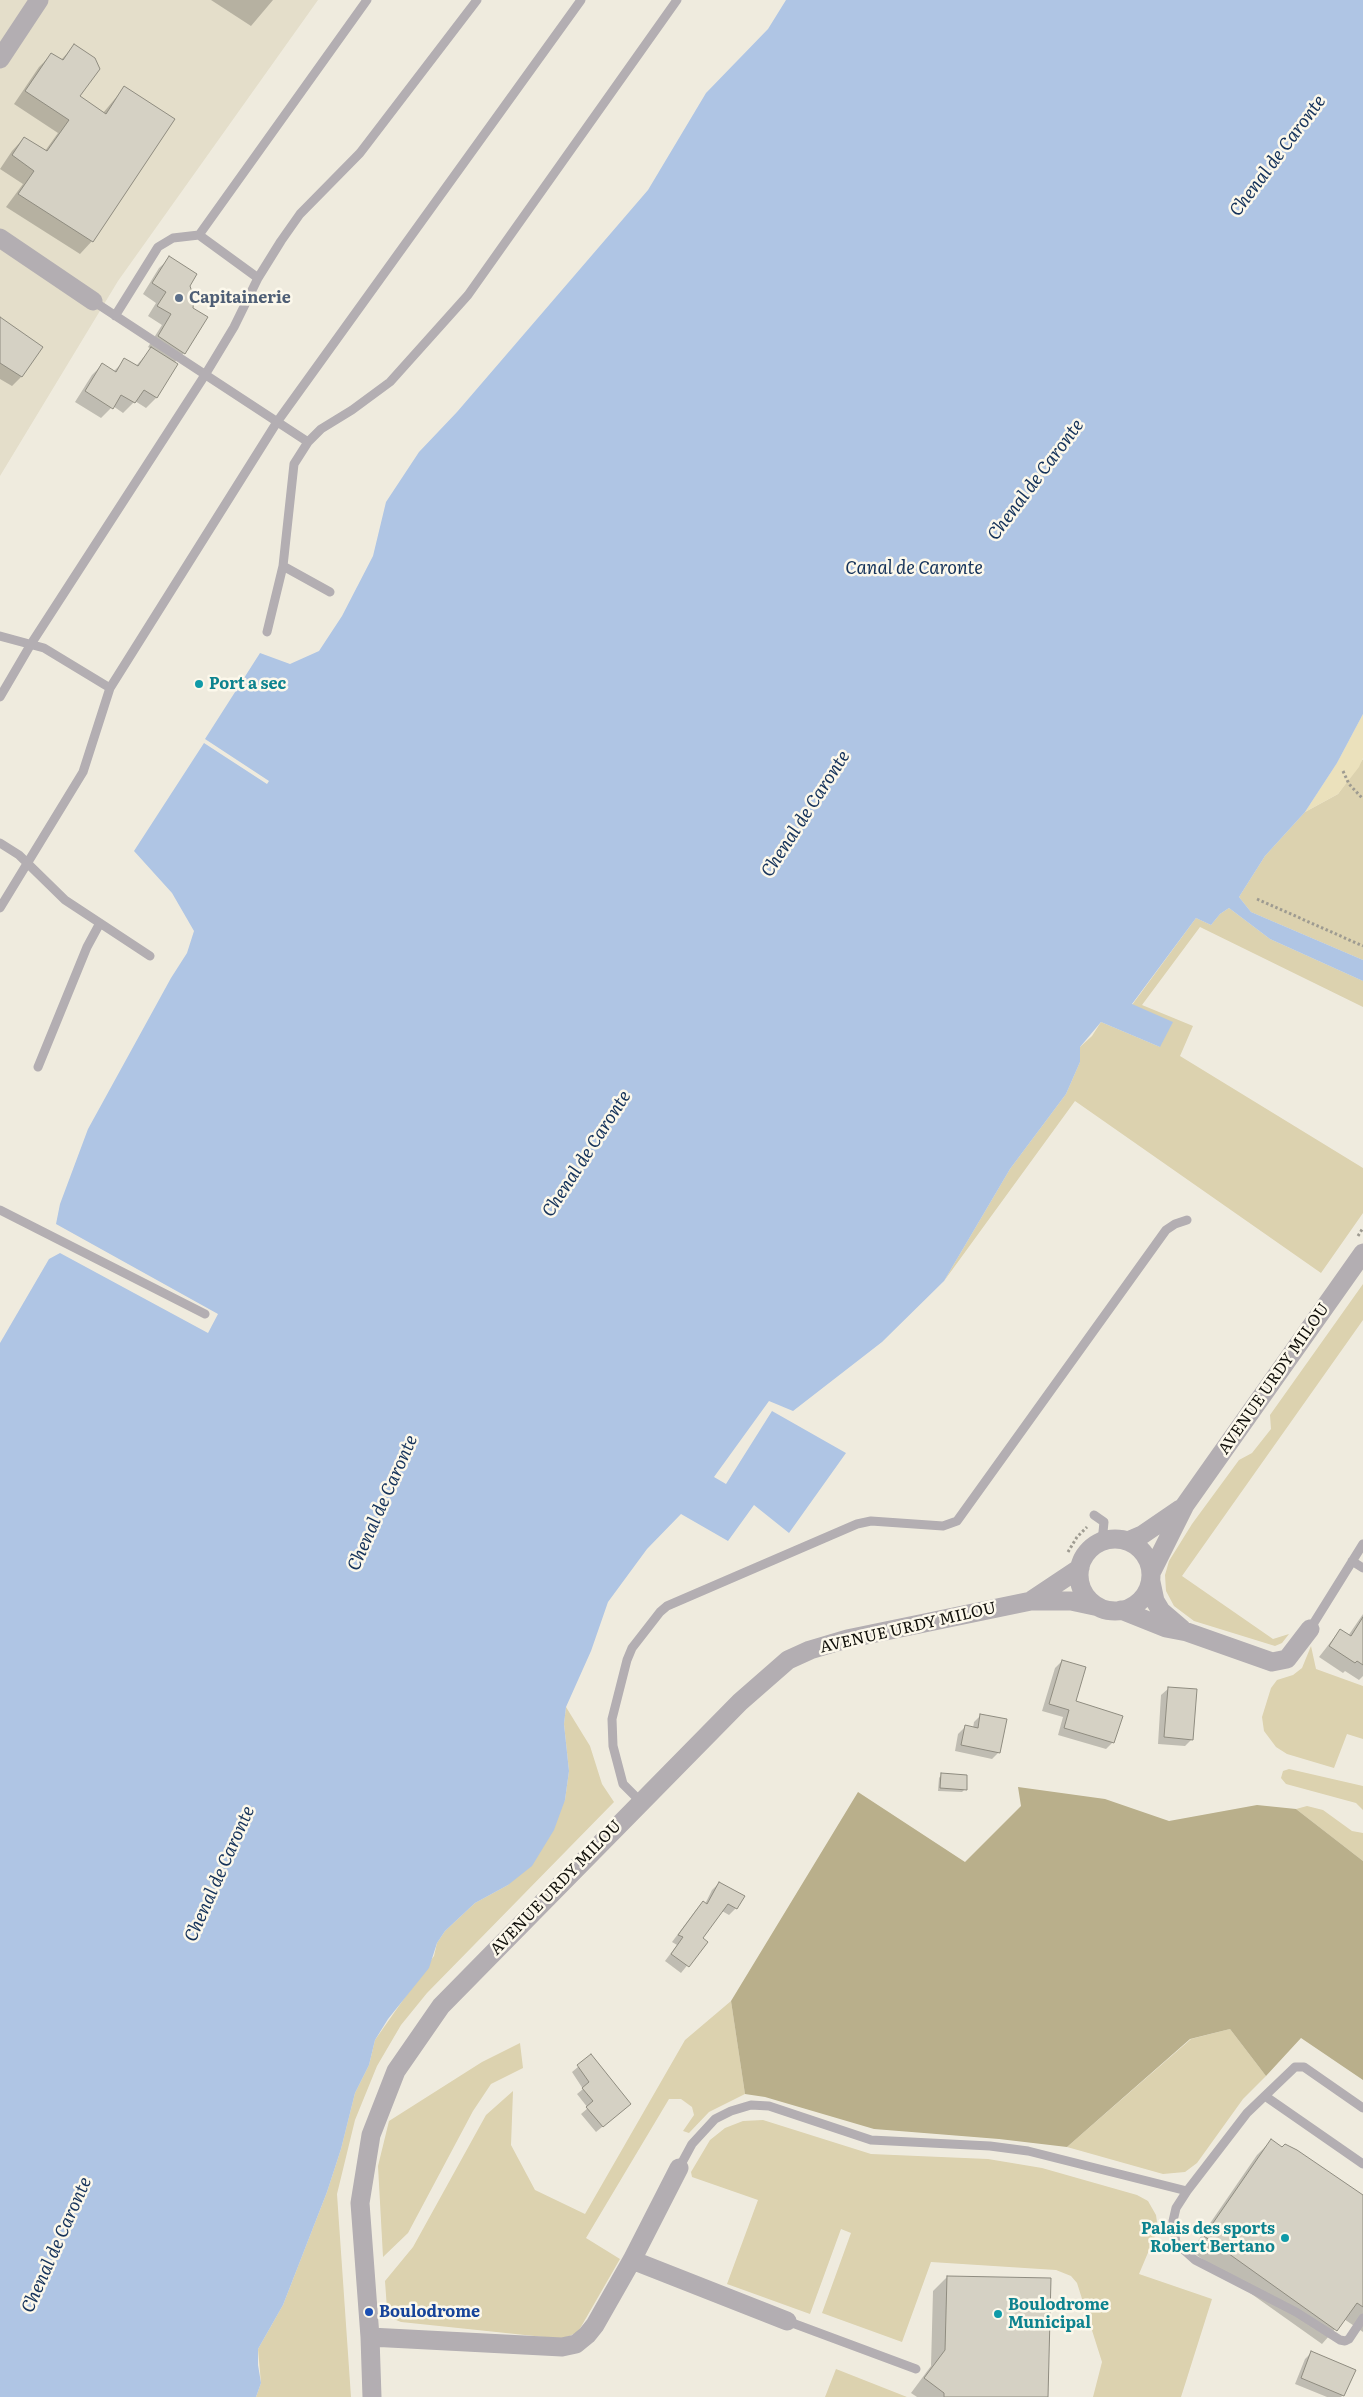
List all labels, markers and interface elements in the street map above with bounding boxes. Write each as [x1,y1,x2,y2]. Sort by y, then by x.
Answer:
water label: Chenal de Caronte [1225,91,1331,221]
place label: Capitainerie [189,288,291,308]
marker: Capitainerie [173,292,185,304]
water label: Chenal de Caronte [983,415,1089,545]
water label: Canal de Caronte [845,558,983,580]
place label: Port a sec [209,674,286,694]
marker: Port a sec [193,678,205,690]
water label: Chenal de Caronte [757,747,855,881]
water label: Chenal de Caronte [538,1087,636,1221]
street label: AVENUE URDY MILOU [1215,1300,1333,1458]
water label: Chenal de Caronte [343,1432,423,1574]
street label: AVENUE URDY MILOU [818,1598,998,1658]
water label: Chenal de Caronte [180,1803,260,1945]
street label: AVENUE URDY MILOU [487,1817,625,1959]
water label: Chenal de Caronte [17,2174,97,2316]
place label: Palais des sports Robert Bertano [1141,2219,1275,2257]
marker: Palais des sports Robert Bertano [1279,2232,1291,2244]
place label: Boulodrome Municipal [1008,2295,1109,2333]
place label: Boulodrome [379,2302,480,2322]
marker: Boulodrome [363,2306,375,2318]
marker: Boulodrome Municipal [992,2308,1004,2320]

